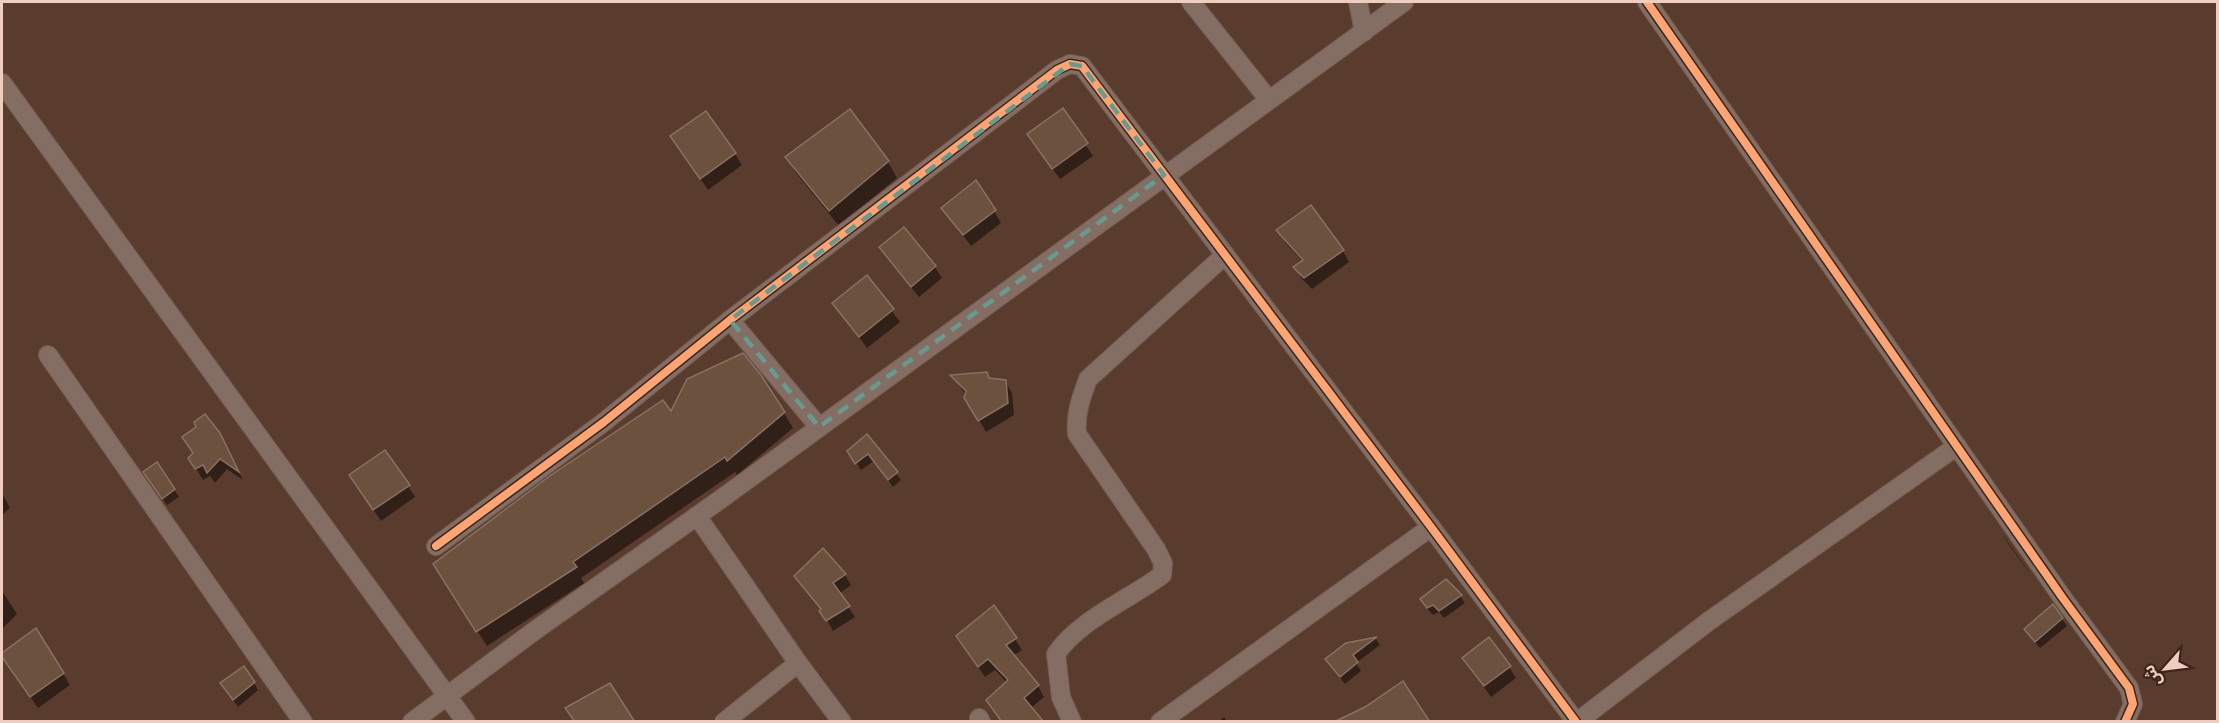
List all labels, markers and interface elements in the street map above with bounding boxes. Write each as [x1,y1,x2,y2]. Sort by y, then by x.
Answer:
north arrow [2135,639,2195,699]
text: ش [2139,662,2166,690]

